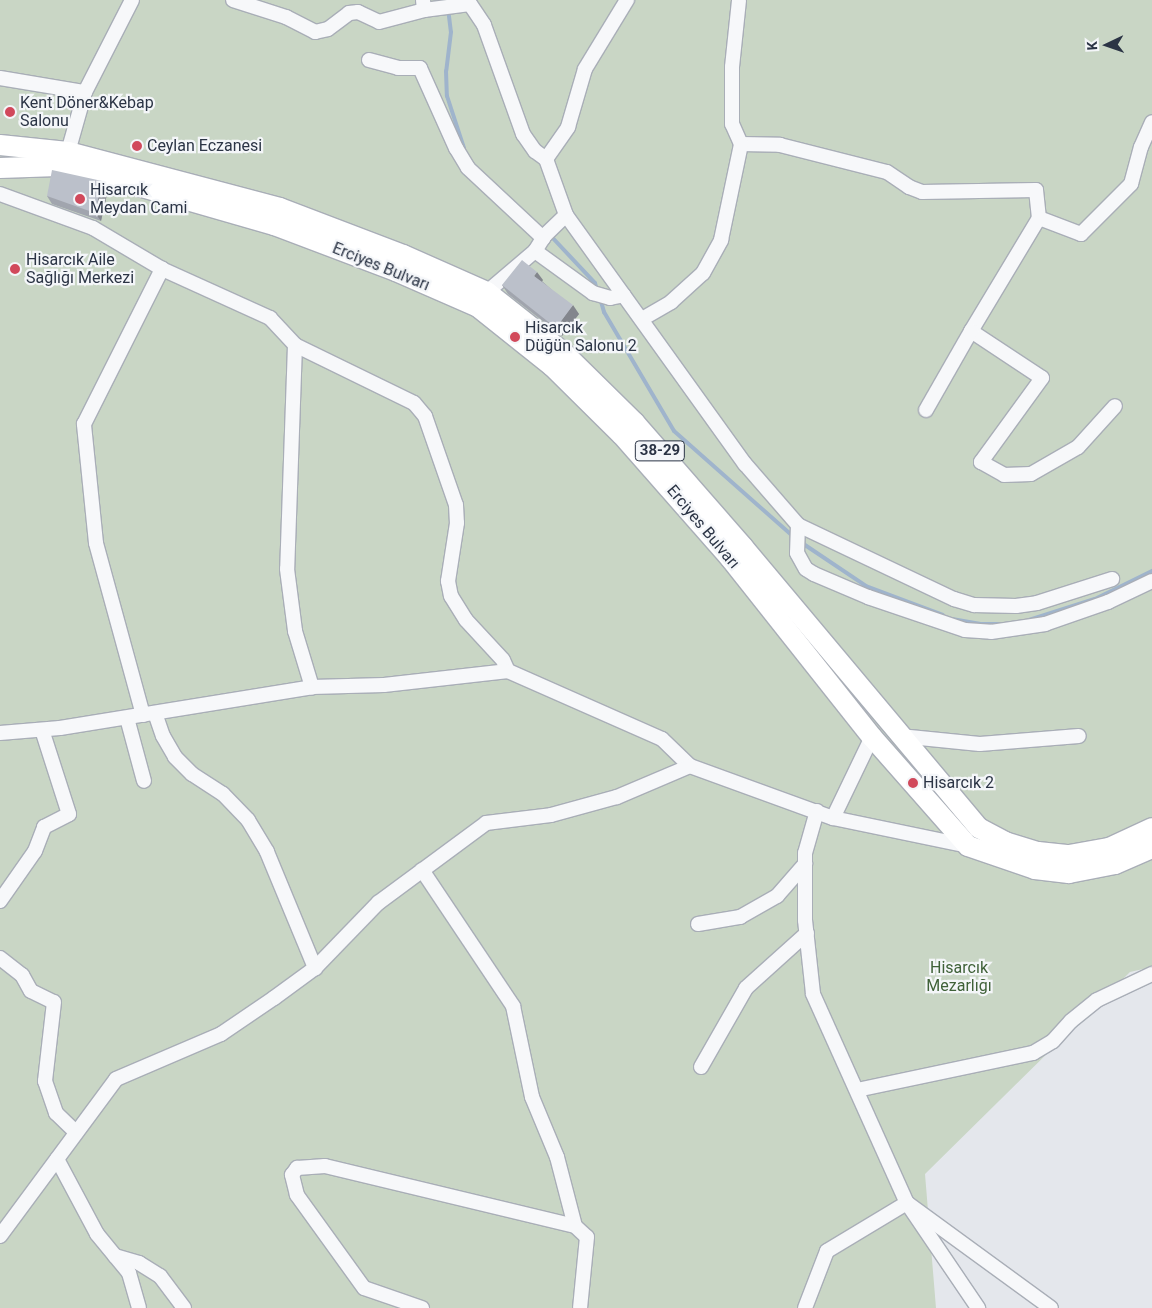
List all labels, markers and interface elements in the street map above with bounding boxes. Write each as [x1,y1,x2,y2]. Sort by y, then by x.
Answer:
north arrow [1082,20,1132,70]
text: K [1084,41,1100,51]
place label: Kent Döner&Kebap Salonu [20,93,154,131]
marker: Kent Döner&Kebap Salonu [4,106,16,118]
place label: Ceylan Eczanesi [147,136,262,156]
marker: Ceylan Eczanesi [131,140,143,152]
place label: Hisarcık Meydan Cami [90,180,187,218]
marker: Hisarcık Meydan Cami [74,193,86,205]
street label: Erciyes Bulvarı [330,239,432,295]
place label: Hisarcık Aile Sağlığı Merkezi [26,250,134,288]
marker: Hisarcık Aile Sağlığı Merkezi [8,262,22,276]
place label: Hisarcık Düğün Salonu 2 [525,318,637,356]
marker: Hisarcık Düğün Salonu 2 [509,331,521,343]
road number: 38-29 [634,438,686,464]
street label: Erciyes Bulvarı [662,481,744,573]
place label: Hisarcık 2 [923,773,994,793]
marker: Hisarcık 2 [907,777,919,789]
park label: Hisarcık Mezarlığı [926,958,992,996]

